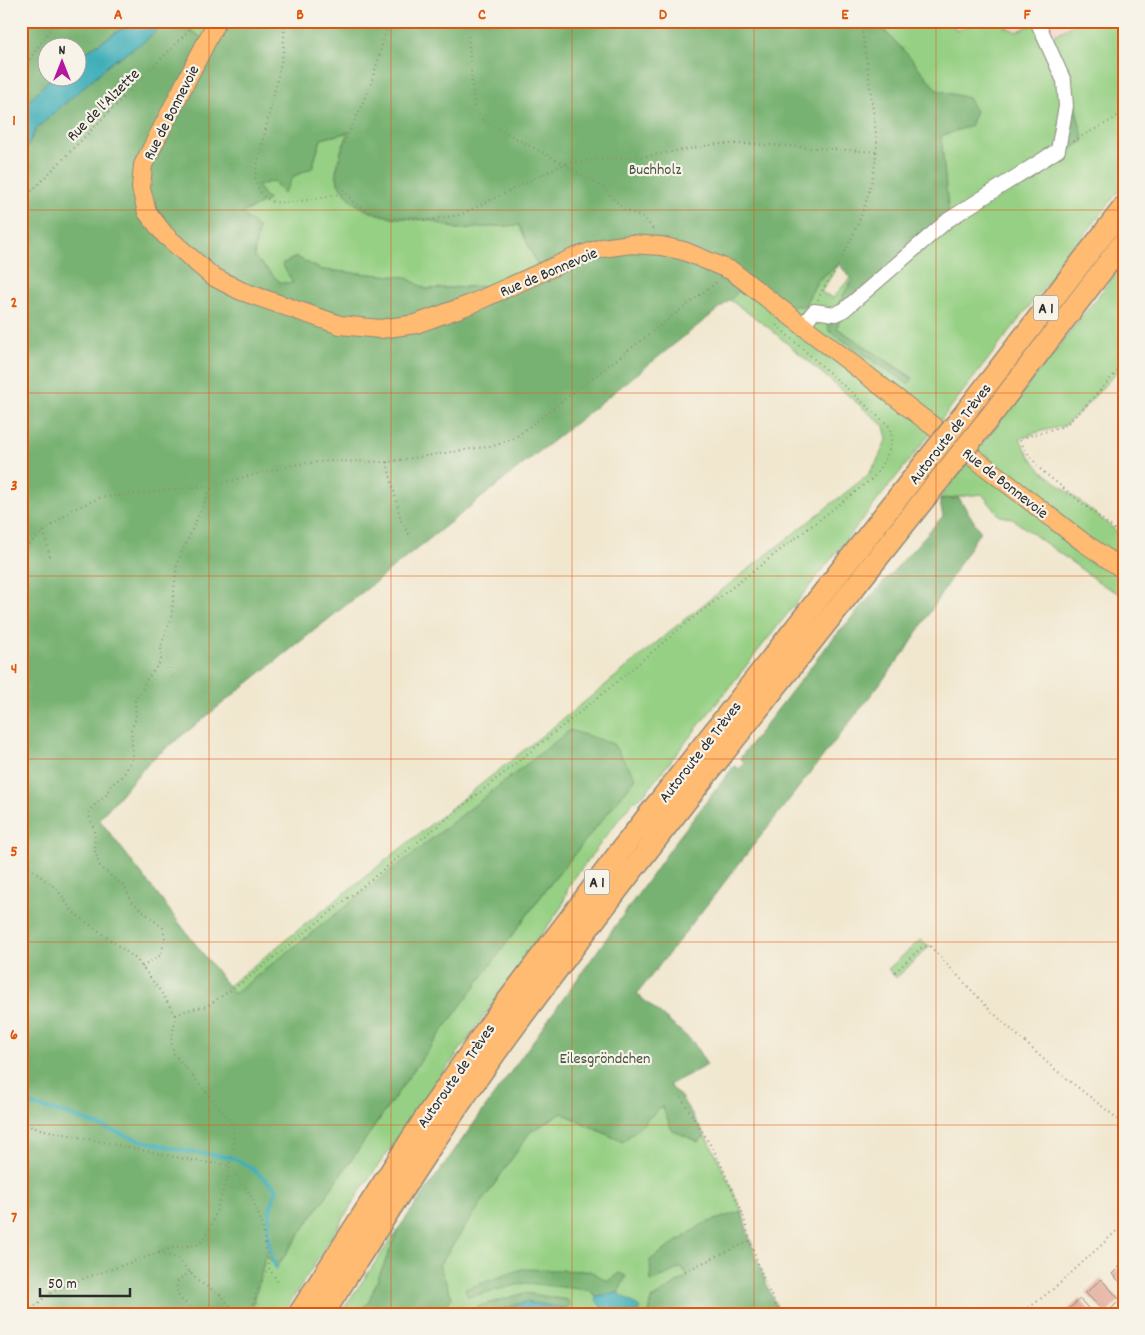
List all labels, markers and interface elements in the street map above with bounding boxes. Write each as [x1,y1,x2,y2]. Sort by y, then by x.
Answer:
text: A [114,4,123,27]
text: B [296,4,304,27]
text: C [478,4,486,27]
text: D [659,4,668,27]
text: E [841,4,849,27]
text: F [1023,4,1031,27]
north arrow [38,38,88,88]
text: N [59,41,66,61]
street label: Rue de Bonnevoie [138,62,206,165]
street label: Rue de l'Alzette [62,64,146,148]
text: 1 [12,110,16,133]
park label: Buchholz [629,159,681,182]
street label: Rue de Bonnevoie [497,242,601,304]
text: 2 [11,292,18,315]
road number: A 1 [1034,296,1058,320]
street label: Autoroute de Trèves [904,379,998,490]
street label: Rue de Bonnevoie [956,443,1052,525]
text: 3 [10,475,18,498]
text: 4 [11,658,17,681]
street label: Autoroute de Trèves [654,697,748,808]
text: 5 [10,841,18,864]
road number: A 1 [584,870,610,894]
street label: Autoroute de Trèves [412,1019,502,1133]
text: 6 [10,1024,18,1047]
park label: Eilesgröndchen [560,1048,650,1071]
text: 7 [11,1207,17,1230]
scale bar [40,1265,130,1297]
text: 50 m [48,1274,77,1296]

